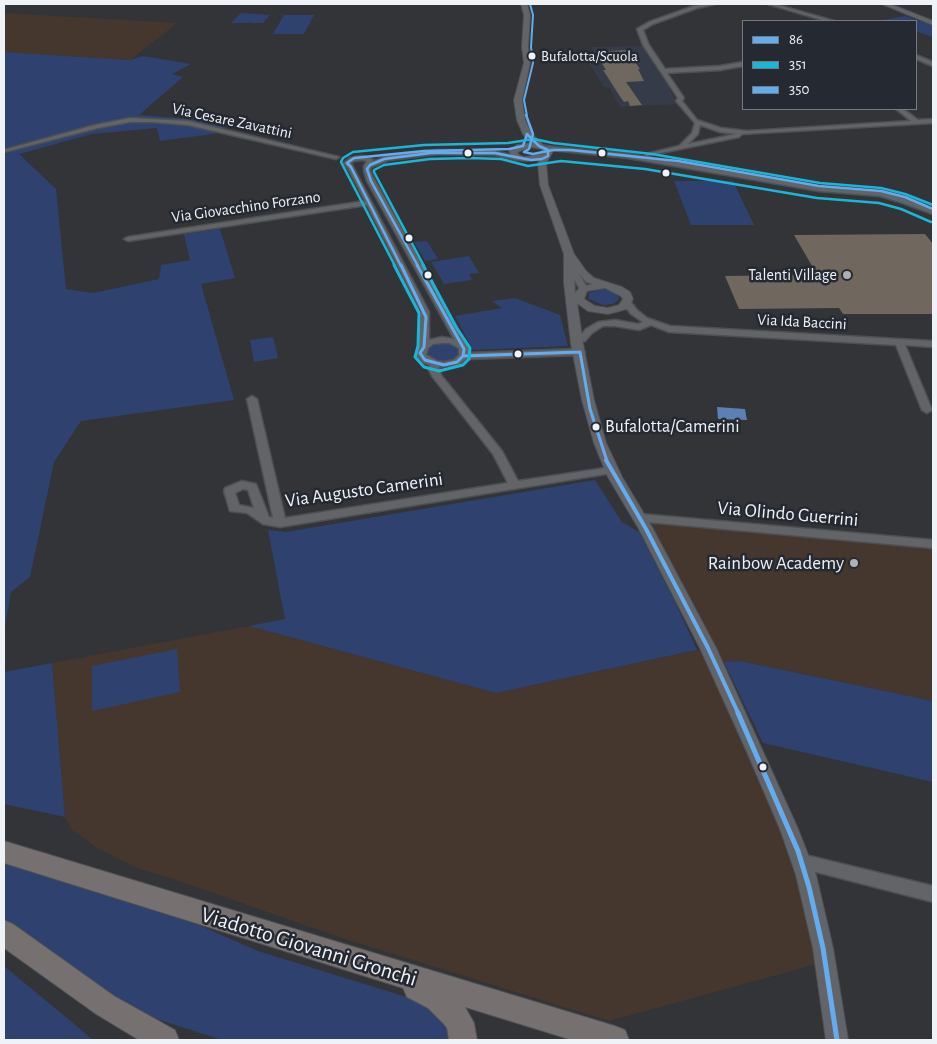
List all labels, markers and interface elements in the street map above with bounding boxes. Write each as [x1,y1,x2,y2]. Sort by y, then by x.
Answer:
legend [742,20,917,110]
text: 86 [789,32,803,47]
place label: Bufalotta/Scuola [541,47,638,65]
marker: Bufalotta/Scuola [527,51,537,61]
text: 351 [789,57,807,72]
text: 350 [789,82,809,97]
street label: Via Cesare Zavattini [170,99,294,143]
unlabelled marker [463,148,473,158]
unlabelled marker [597,148,607,158]
unlabelled marker [661,168,671,178]
street label: Via Giovacchino Forzano [170,187,322,227]
unlabelled marker [404,233,414,243]
place label: Talenti Village [748,265,837,285]
marker: Talenti Village [841,269,853,281]
unlabelled marker [423,270,433,280]
street label: Via Ida Baccini [757,310,847,334]
unlabelled marker [513,349,523,359]
place label: Bufalotta/Camerini [605,416,740,438]
marker: Bufalotta/Camerini [591,422,601,432]
street label: Via Augusto Camerini [284,468,444,512]
street label: Via Olindo Guerrini [717,496,859,532]
place label: Rainbow Academy [708,552,844,574]
marker: Rainbow Academy [848,557,860,569]
unlabelled marker [758,762,768,772]
street label: Viadotto Giovanni Gronchi [198,902,420,992]

